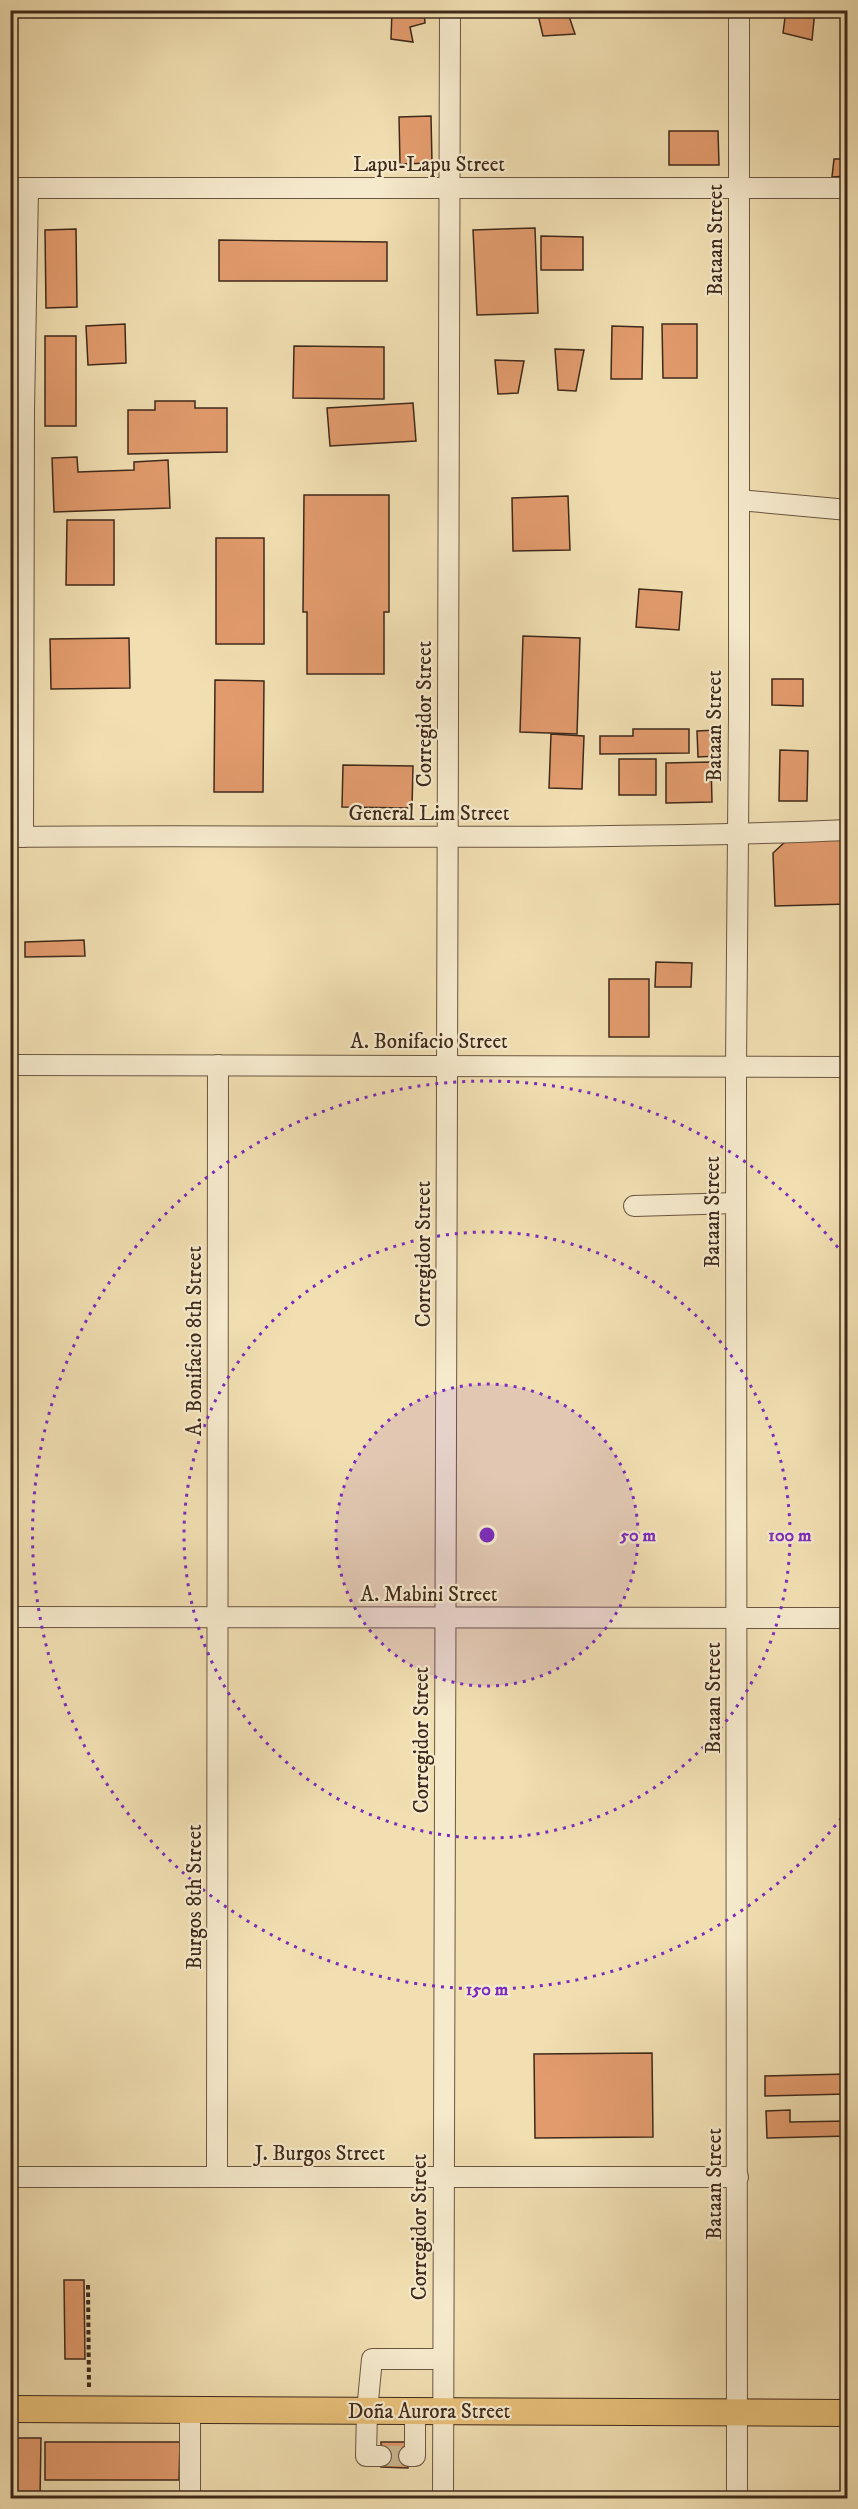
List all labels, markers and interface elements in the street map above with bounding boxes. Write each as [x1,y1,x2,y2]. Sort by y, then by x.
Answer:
street label: Lapu-Lapu Street [353,152,505,178]
street label: Bataan Street [703,184,729,296]
street label: Corregidor Street [412,640,438,787]
street label: Bataan Street [702,670,728,782]
street label: General Lim Street [348,801,510,827]
street label: A. Bonifacio Street [350,1029,508,1055]
street label: Bataan Street [700,1156,726,1268]
street label: Corregidor Street [411,1180,437,1327]
street label: A. Bonifacio 8th Street [182,1246,208,1436]
centre of rings [477,1525,497,1545]
text: 50 m [619,1525,656,1547]
text: 100 m [768,1525,812,1547]
street label: A. Mabini Street [360,1582,498,1608]
street label: Bataan Street [701,1642,727,1754]
street label: Corregidor Street [409,1666,435,1813]
street label: Burgos 8th Street [182,1824,208,1970]
text: 150 m [466,1979,509,2001]
street label: Bataan Street [702,2128,728,2240]
street label: J. Burgos Street [253,2141,385,2167]
street label: Corregidor Street [407,2153,433,2300]
street label: Doña Aurora Street [348,2399,511,2425]

